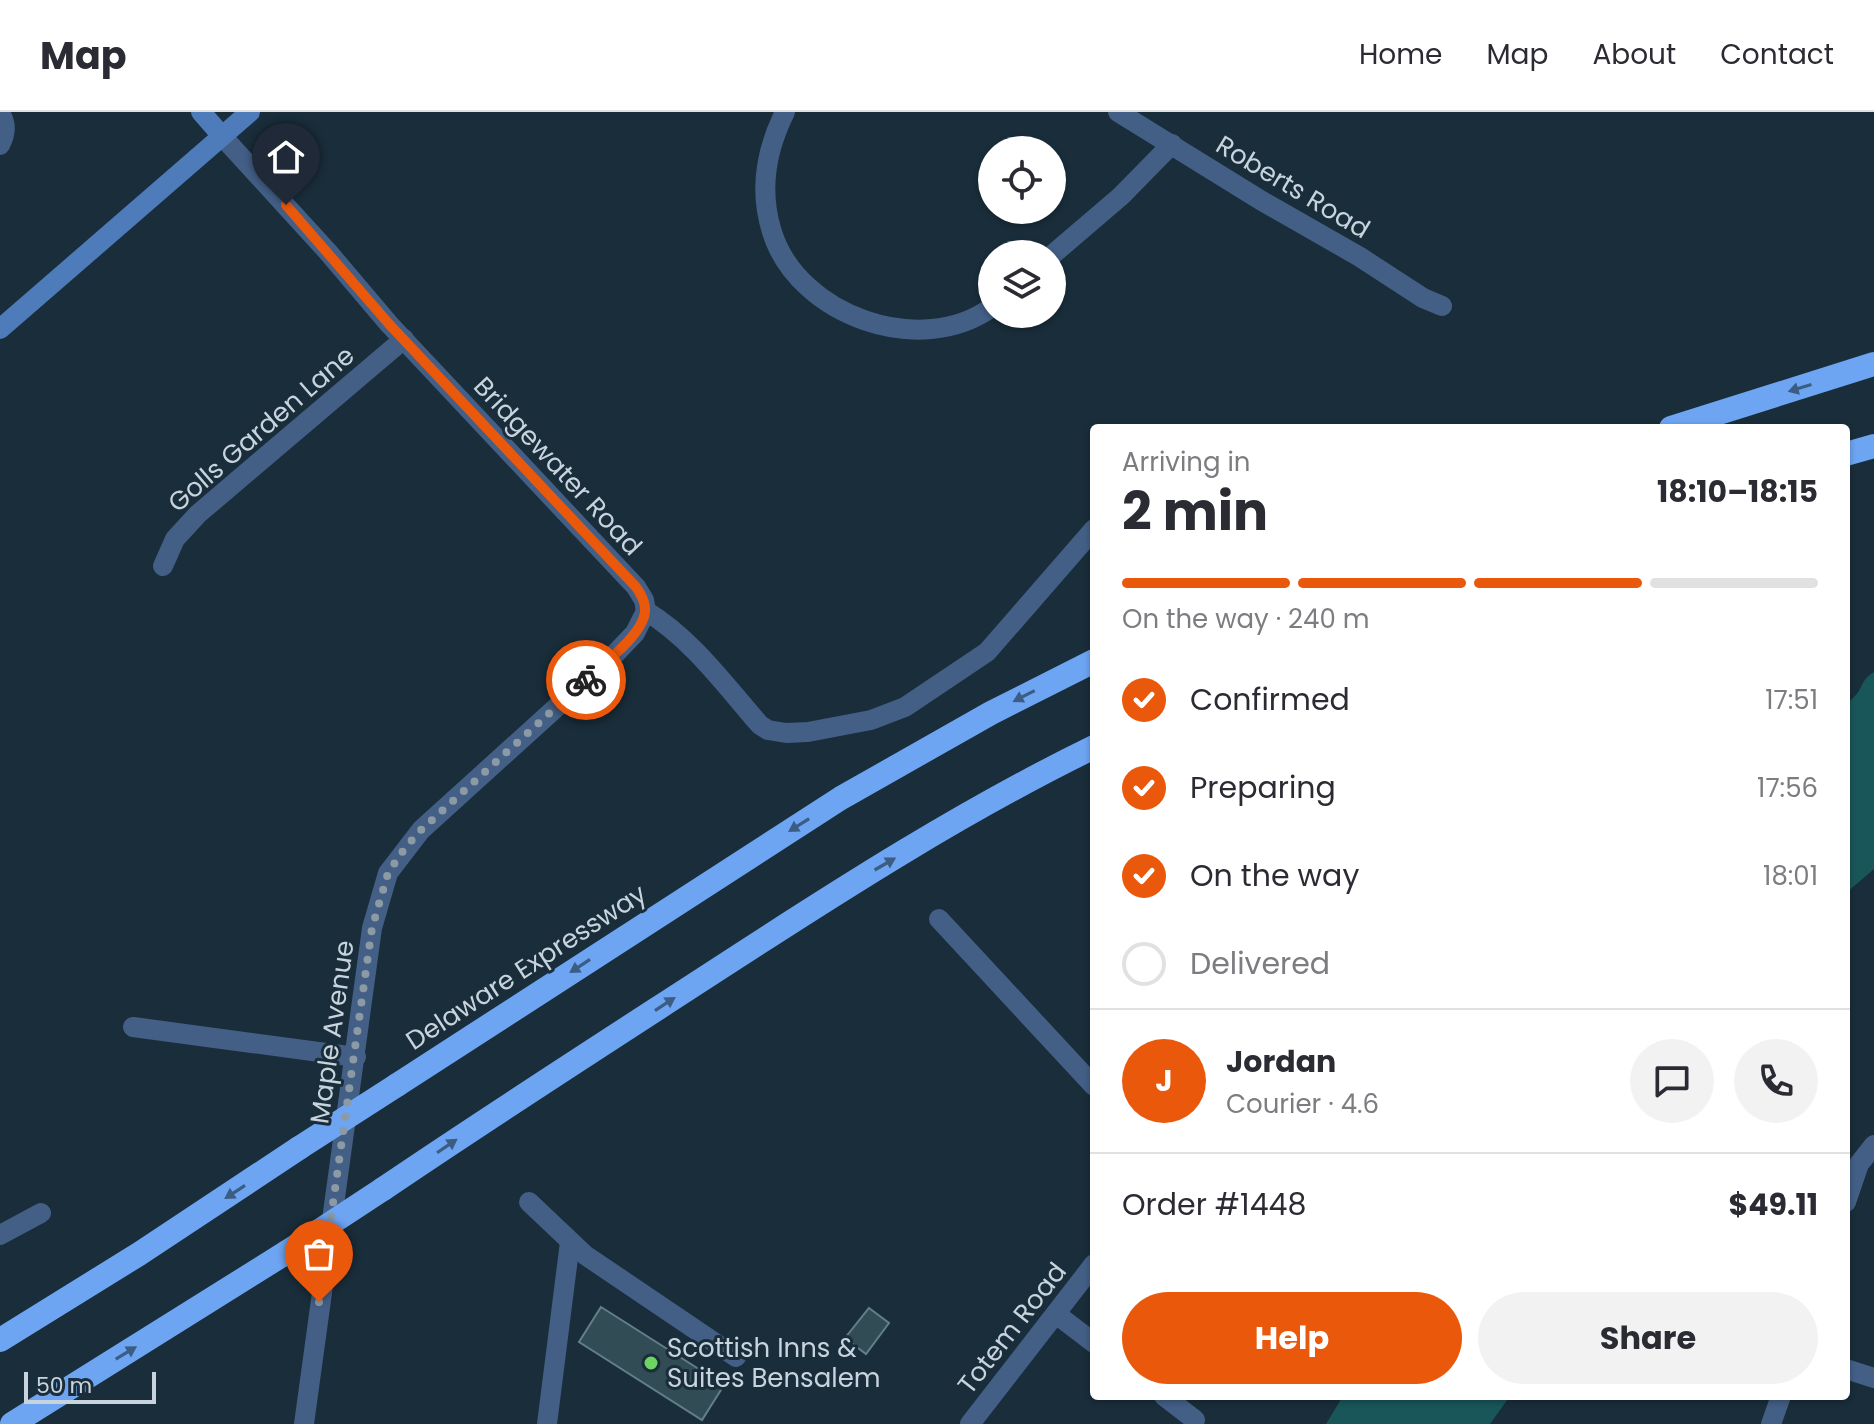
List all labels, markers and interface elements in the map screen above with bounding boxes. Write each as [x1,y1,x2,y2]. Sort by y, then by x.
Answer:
text: Map [40,29,127,82]
text: Home [1359,35,1442,74]
text: Map [1486,35,1548,74]
text: About [1592,35,1676,74]
text: Contact [1720,35,1834,74]
pin [252,123,320,205]
street label: Roberts Road [1209,127,1377,247]
icon: home [264,135,308,179]
map controls [978,136,1066,328]
button: locate [978,136,1066,224]
button: layers [978,240,1066,328]
street label: Golls Garden Lane [160,338,362,520]
street label: Bridgewater Road [466,369,650,563]
one-way arrow [1787,382,1811,394]
text: Arriving in [1122,444,1251,480]
text: 18:10–18:15 [1657,470,1818,513]
text: 2 min [1122,475,1268,548]
text: On the way · 240 m [1122,601,1369,637]
courier [546,640,626,720]
icon: bike [564,658,608,702]
icon: check [1122,678,1166,722]
text: Confirmed [1190,678,1350,721]
text: 17:51 [1765,682,1818,718]
one-way arrow [1013,690,1036,703]
icon: check [1122,766,1166,810]
text: Preparing [1190,766,1336,809]
text: 17:56 [1757,770,1818,806]
one-way arrow [788,817,809,832]
icon: check [1122,854,1166,898]
text: On the way [1190,854,1359,897]
one-way arrow [874,858,896,872]
text: 18:01 [1763,858,1818,894]
street label: Delaware Expressway [399,875,654,1058]
street label: Maple Avenue [301,938,363,1126]
text: Delivered [1190,942,1330,985]
one-way arrow [569,958,591,973]
one-way arrow [654,997,676,1011]
button: chat [1630,1039,1714,1123]
button: phone [1734,1039,1818,1123]
text: Jordan [1226,1040,1336,1083]
text: J [1155,1059,1173,1102]
text: Courier · 4.6 [1226,1086,1379,1122]
one-way arrow [437,1138,458,1153]
text: Order #1448 [1122,1183,1306,1226]
text: $49.11 [1728,1183,1818,1226]
one-way arrow [224,1184,246,1199]
pin [285,1220,353,1302]
icon: bag [297,1232,341,1276]
street label: Totem Road [949,1255,1075,1401]
button: Help [1122,1292,1462,1384]
button: Share [1478,1292,1818,1384]
place label: Scottish Inns & Suites Bensalem [667,1330,881,1396]
one-way arrow [115,1346,137,1360]
marker: Scottish Inns & Suites Bensalem [642,1354,660,1372]
scale bar [24,1368,156,1404]
text: 50 m [36,1370,92,1401]

